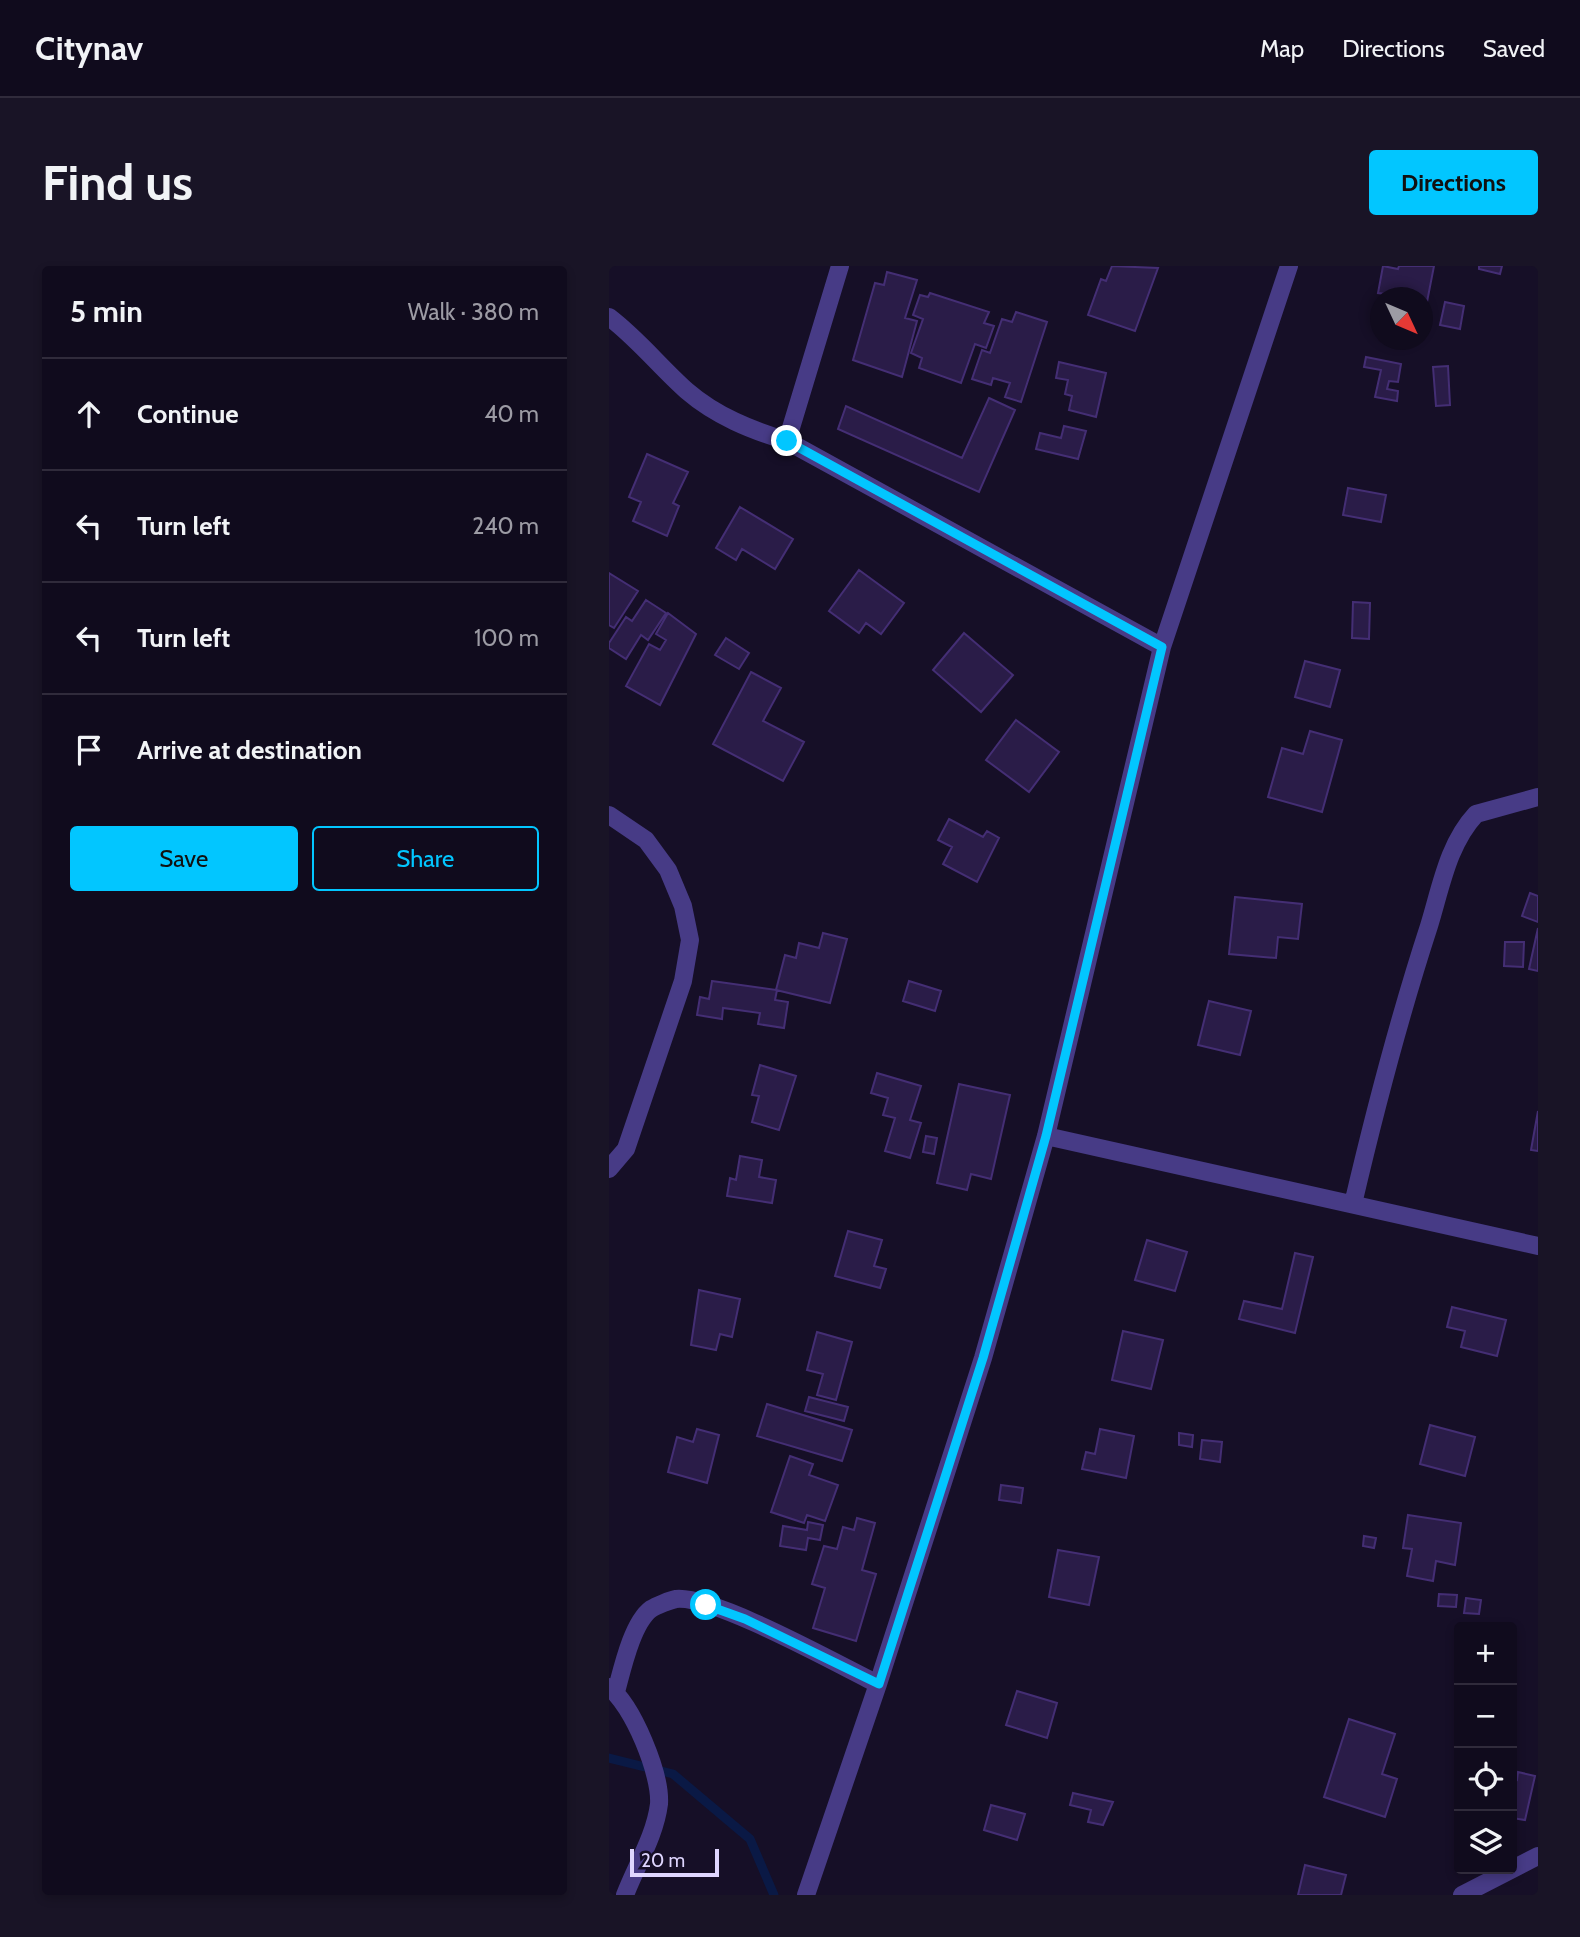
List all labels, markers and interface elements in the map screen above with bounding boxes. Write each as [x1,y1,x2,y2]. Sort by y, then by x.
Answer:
text: Citynav [35,28,143,68]
text: Map [1260,34,1304,63]
text: Directions [1342,34,1445,63]
text: Saved [1483,34,1545,63]
button: Directions [1369,150,1538,215]
text: Find us [42,153,193,212]
north arrow [1370,287,1433,350]
text: 5 min [70,293,143,330]
text: Walk · 380 m [408,298,539,326]
icon: ahead [70,395,108,433]
text: Continue [137,398,239,430]
text: 40 m [484,400,539,428]
route end [771,425,802,456]
icon: left [70,507,108,545]
text: Turn left [137,510,230,542]
text: 240 m [472,512,539,540]
icon: left [70,619,108,657]
text: Turn left [137,622,230,654]
text: 100 m [474,624,539,652]
icon: arrive [70,731,108,769]
text: Arrive at destination [137,734,362,766]
button: Save [70,826,298,891]
button: Share [312,826,539,891]
route start [690,1589,721,1620]
map controls [1454,1622,1517,1874]
button: + [1454,1622,1517,1685]
button: − [1454,1685,1517,1748]
button: locate [1454,1748,1517,1811]
button: layers [1454,1811,1517,1874]
scale bar [630,1846,719,1878]
text: 20 m [641,1849,685,1872]

